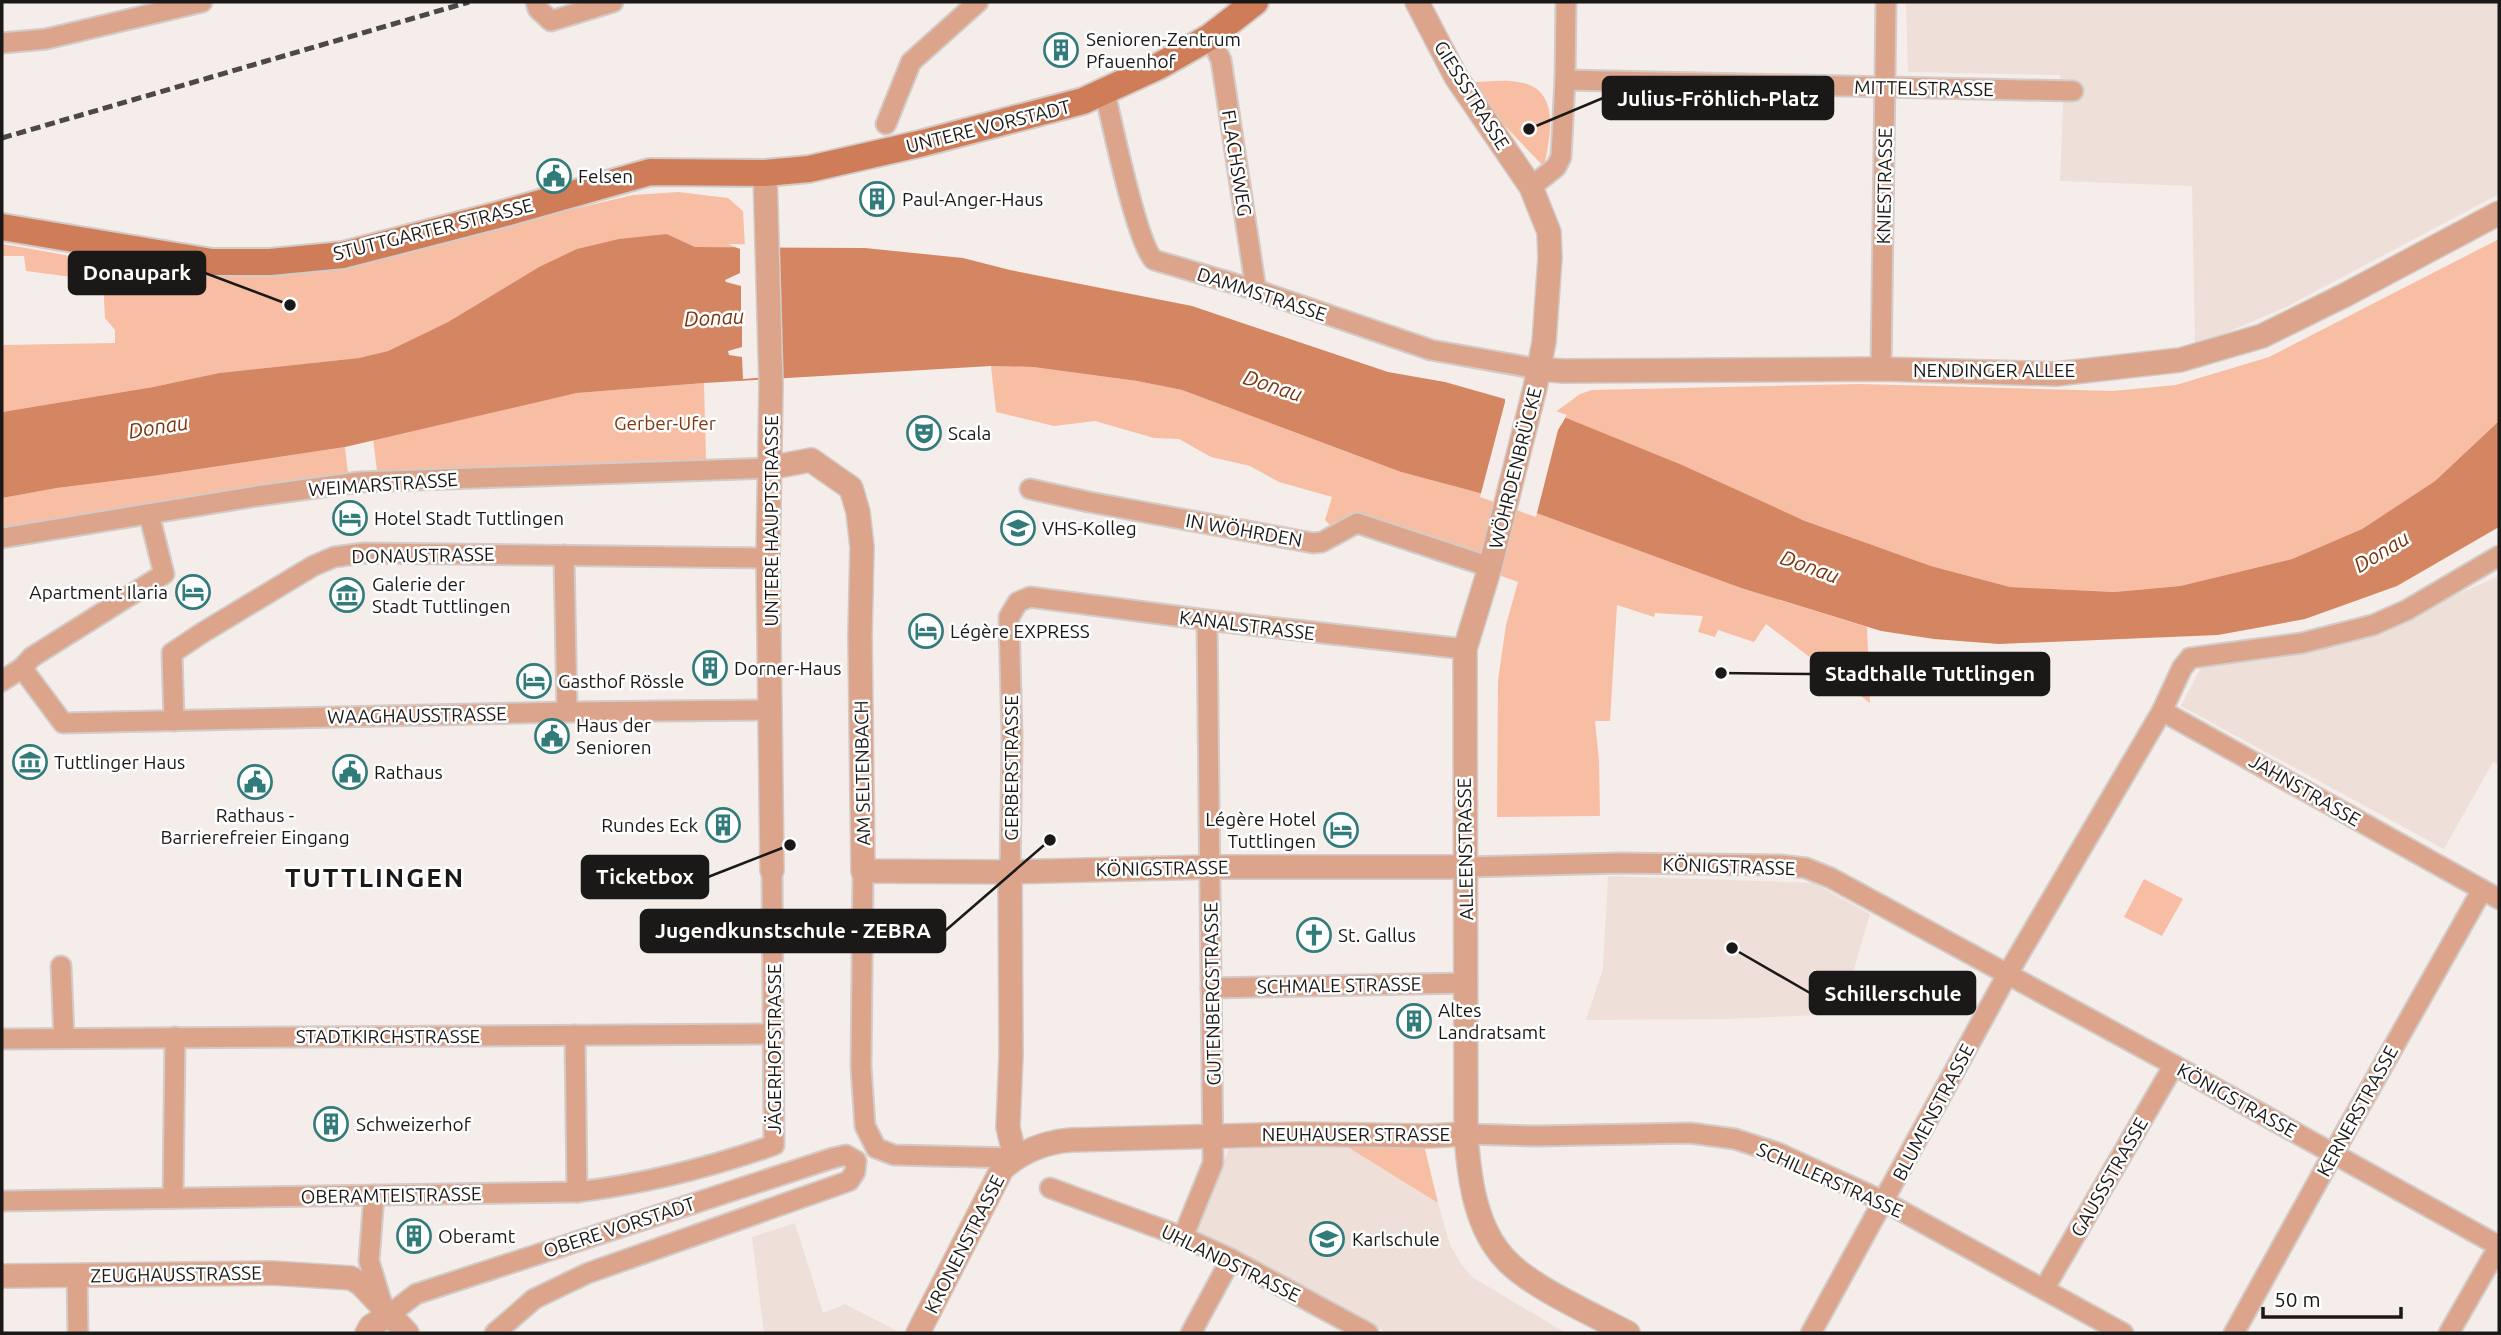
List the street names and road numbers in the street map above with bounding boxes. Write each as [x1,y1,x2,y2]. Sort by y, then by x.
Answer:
street label: GIESSSTRASSE [1430,37,1514,153]
street label: MITTELSTRASSE [1854,76,1994,100]
street label: UNTERE VORSTADT [904,95,1073,157]
street label: FLACHSWEG [1218,108,1256,218]
street label: KNIESTRASSE [1872,127,1896,245]
street label: STUTTGARTER STRASSE [331,194,535,264]
street label: DAMMSTRASSE [1195,263,1329,325]
street label: NENDINGER ALLEE [1913,359,2075,381]
street label: WÖHRDENBRÜCKE [1484,385,1546,551]
street label: UNTERE HAUPTSTRASSE [760,415,782,627]
street label: WEIMARSTRASSE [307,468,459,500]
street label: IN WÖHRDEN [1184,509,1304,551]
street label: DONAUSTRASSE [351,543,495,567]
street label: KANALSTRASSE [1178,606,1316,644]
street label: GERBERSTRASSE [1000,695,1022,841]
street label: AM SELTENBACH [850,700,874,846]
street label: WAAGHAUSSTRASSE [327,702,507,728]
street label: JAHNSTRASSE [2246,749,2364,831]
street label: ALLEENSTRASSE [1453,777,1477,921]
street label: KÖNIGSTRASSE [1662,853,1796,879]
street label: KÖNIGSTRASSE [1095,856,1229,880]
street label: GUTENBERGSTRASSE [1199,902,1225,1086]
street label: JÄGERHOFSTRASSE [763,964,785,1134]
street label: SCHMALE STRASSE [1257,973,1421,997]
street label: STADTKIRCHSTRASSE [296,1025,480,1047]
street label: BLUMENSTRASSE [1888,1040,1978,1184]
street label: KERNERSTRASSE [2312,1042,2402,1180]
street label: KÖNIGSTRASSE [2174,1058,2300,1142]
street label: GAUSSSTRASSE [2066,1114,2152,1240]
street label: NEUHAUSER STRASSE [1262,1123,1450,1145]
street label: SCHILLERSTRASSE [1754,1138,1906,1222]
street label: KRONENSTRASSE [920,1171,1008,1317]
street label: OBERAMTEISTRASSE [300,1182,482,1208]
street label: OBERE VORSTADT [540,1192,698,1262]
street label: UHLANDSTRASSE [1158,1220,1304,1306]
street label: ZEUGHAUSSTRASSE [90,1262,262,1286]

